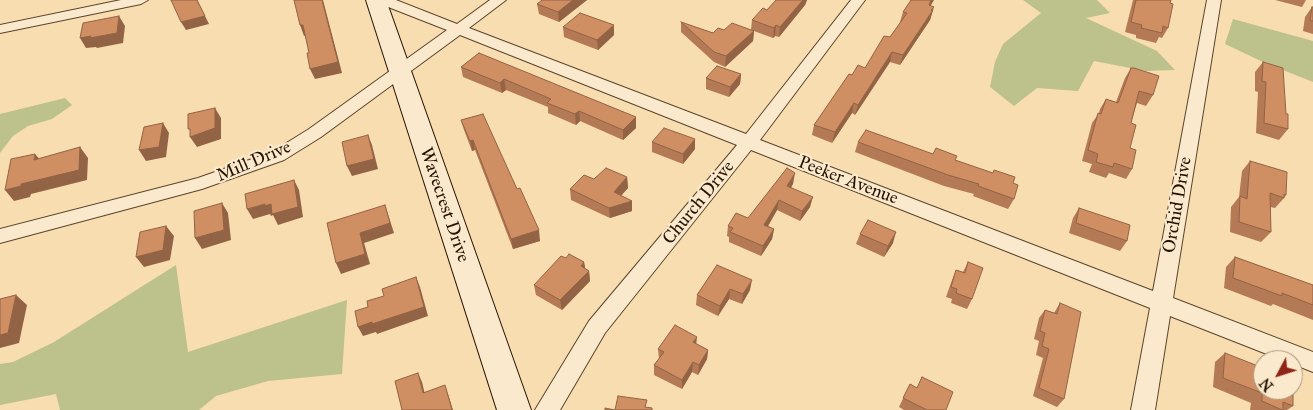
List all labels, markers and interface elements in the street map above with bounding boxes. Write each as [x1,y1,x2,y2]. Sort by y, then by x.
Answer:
street label: Mill Drive [214,137,294,187]
street label: Wavecrest Drive [414,145,474,265]
street label: Peeker Avenue [795,152,901,210]
street label: Orchid Drive [1159,155,1197,255]
street label: Church Drive [659,157,739,249]
north arrow [1253,350,1303,400]
text: N [1257,374,1277,394]

